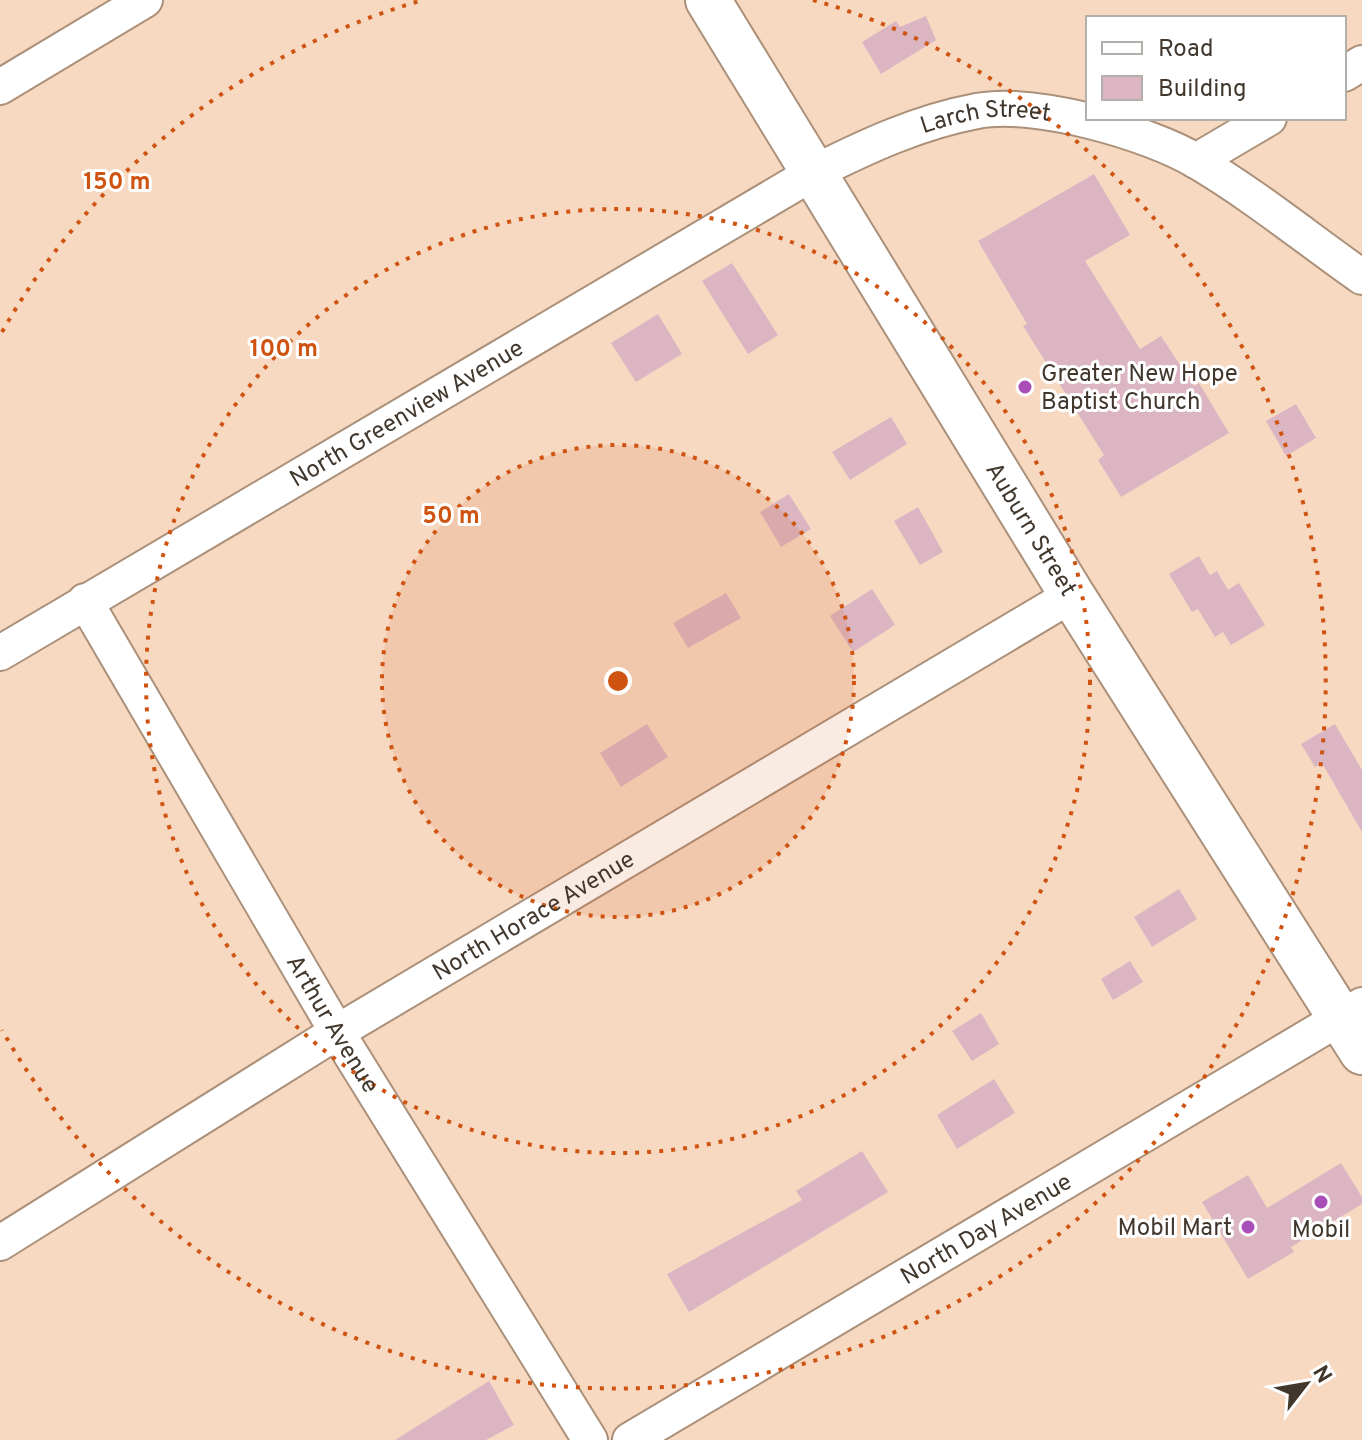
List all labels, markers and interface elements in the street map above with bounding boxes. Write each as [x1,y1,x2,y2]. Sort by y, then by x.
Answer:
legend [1086,16,1346,120]
text: Road [1158,35,1214,65]
text: Building [1158,75,1247,105]
street label: Larch Street [917,96,1052,142]
text: 150 m [83,168,151,198]
street label: North Greenview Avenue [285,334,530,495]
text: 100 m [250,335,318,365]
place label: Greater New Hope Baptist Church [1041,360,1238,418]
marker: Greater New Hope Baptist Church [1016,378,1034,396]
street label: Auburn Street [978,458,1082,602]
text: 50 m [422,502,480,532]
centre of rings [604,667,632,695]
street label: North Horace Avenue [428,845,641,989]
street label: Arthur Avenue [278,950,384,1099]
street label: North Day Avenue [896,1168,1078,1293]
marker: Mobil [1312,1193,1330,1211]
place label: Mobil Mart [1117,1214,1232,1244]
place label: Mobil [1292,1216,1350,1246]
marker: Mobil Mart [1239,1218,1257,1236]
north arrow [1266,1344,1346,1424]
text: N [1305,1361,1337,1389]

